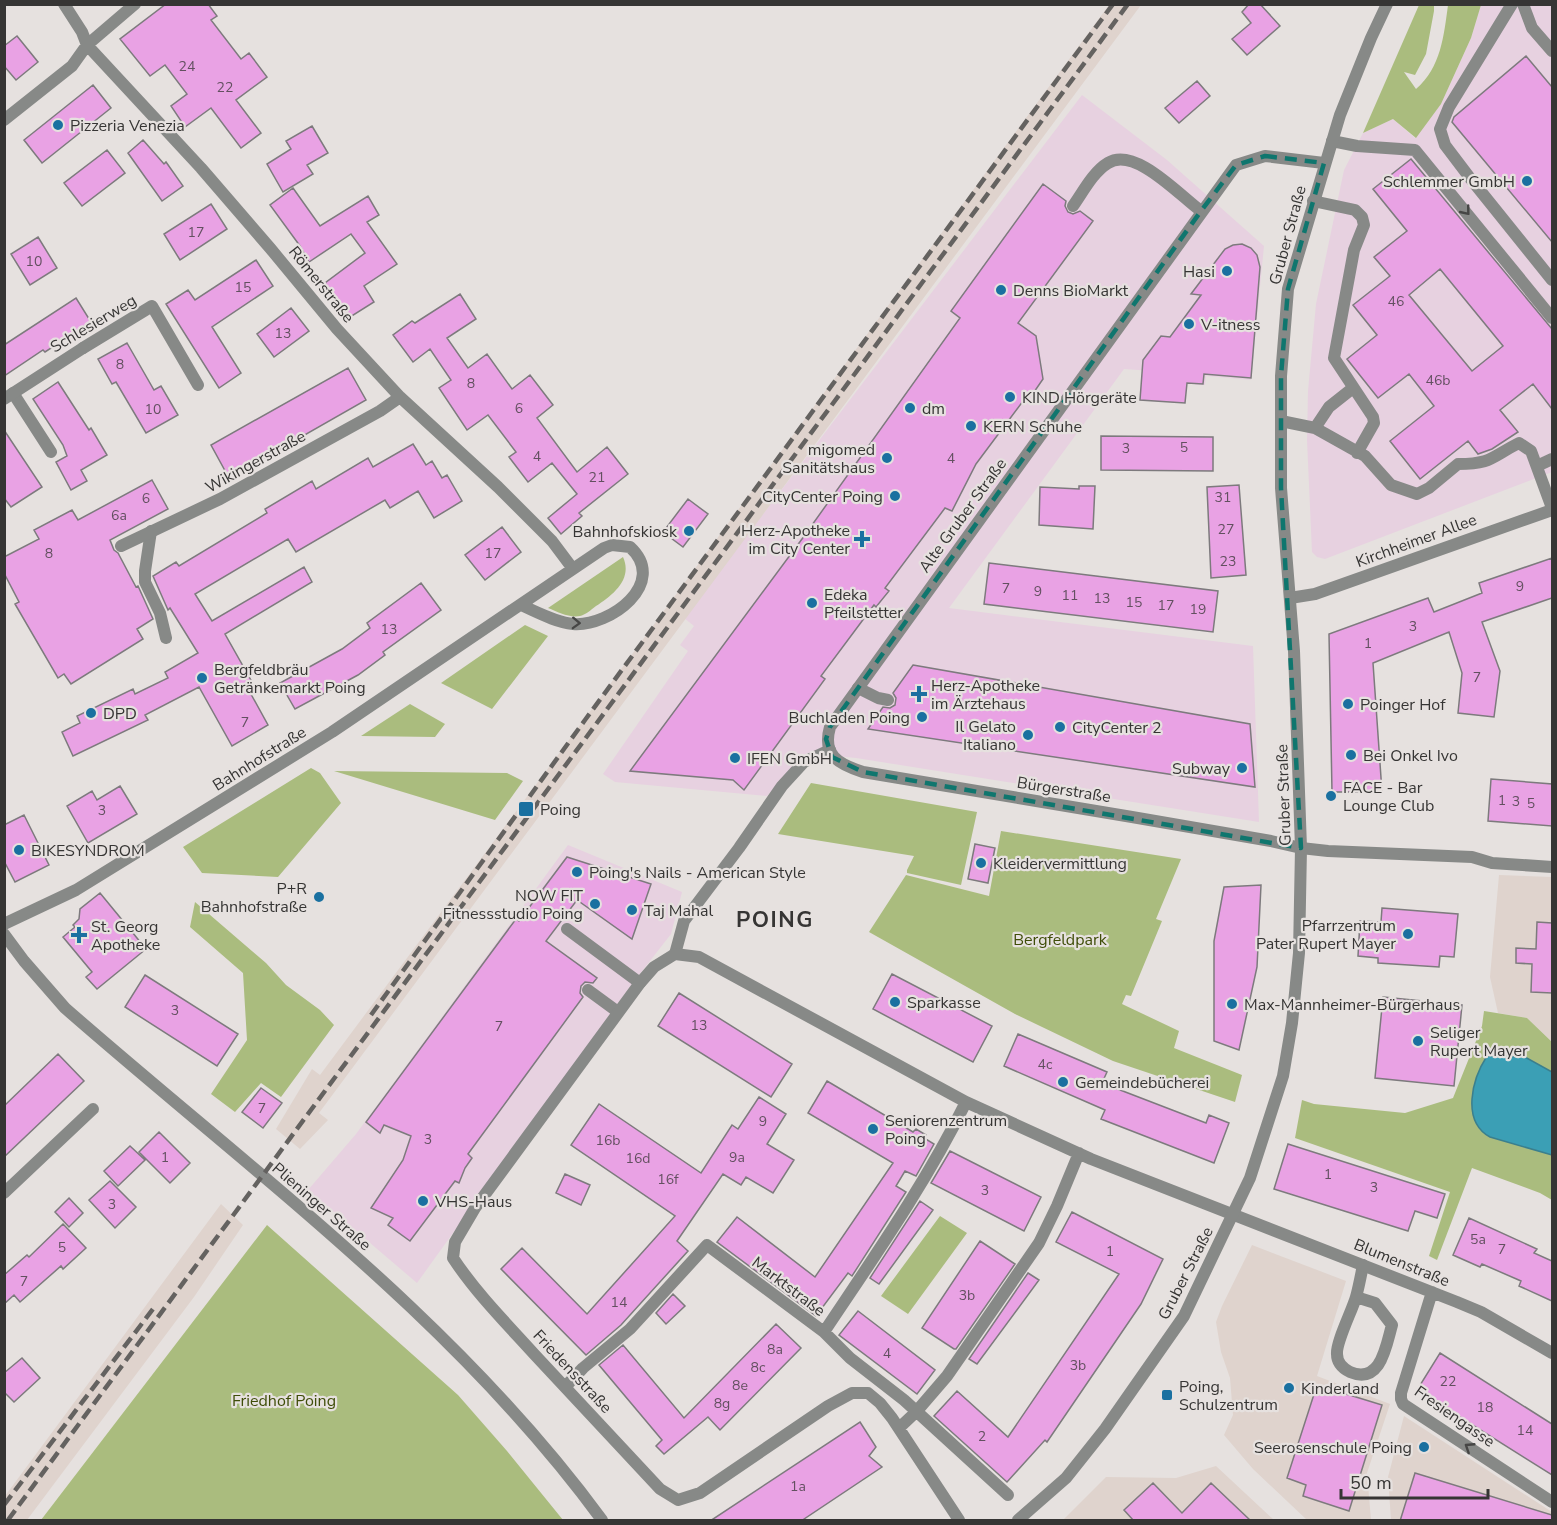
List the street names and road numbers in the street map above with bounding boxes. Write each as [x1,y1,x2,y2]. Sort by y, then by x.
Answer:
street label: Gruber Straße [1264,183,1312,287]
street label: Römerstraße [283,242,359,328]
street label: Schlesierweg [46,289,141,358]
street label: Wikingerstraße [201,425,310,498]
street label: Alte Gruber Straße [914,454,1012,577]
street label: Kirchheimer Allee [1353,509,1480,573]
street label: Bahnhofstraße [209,721,310,796]
street label: Gruber Straße [1271,744,1297,846]
street label: Bürgerstraße [1015,772,1112,808]
street label: Plieninger Straße [267,1158,376,1256]
street label: Gruber Straße [1153,1223,1219,1324]
street label: Blumenstraße [1350,1234,1453,1292]
street label: Marktstraße [747,1252,830,1322]
street label: Friedensstraße [528,1325,617,1418]
street label: Fresiengasse [1410,1381,1499,1453]

